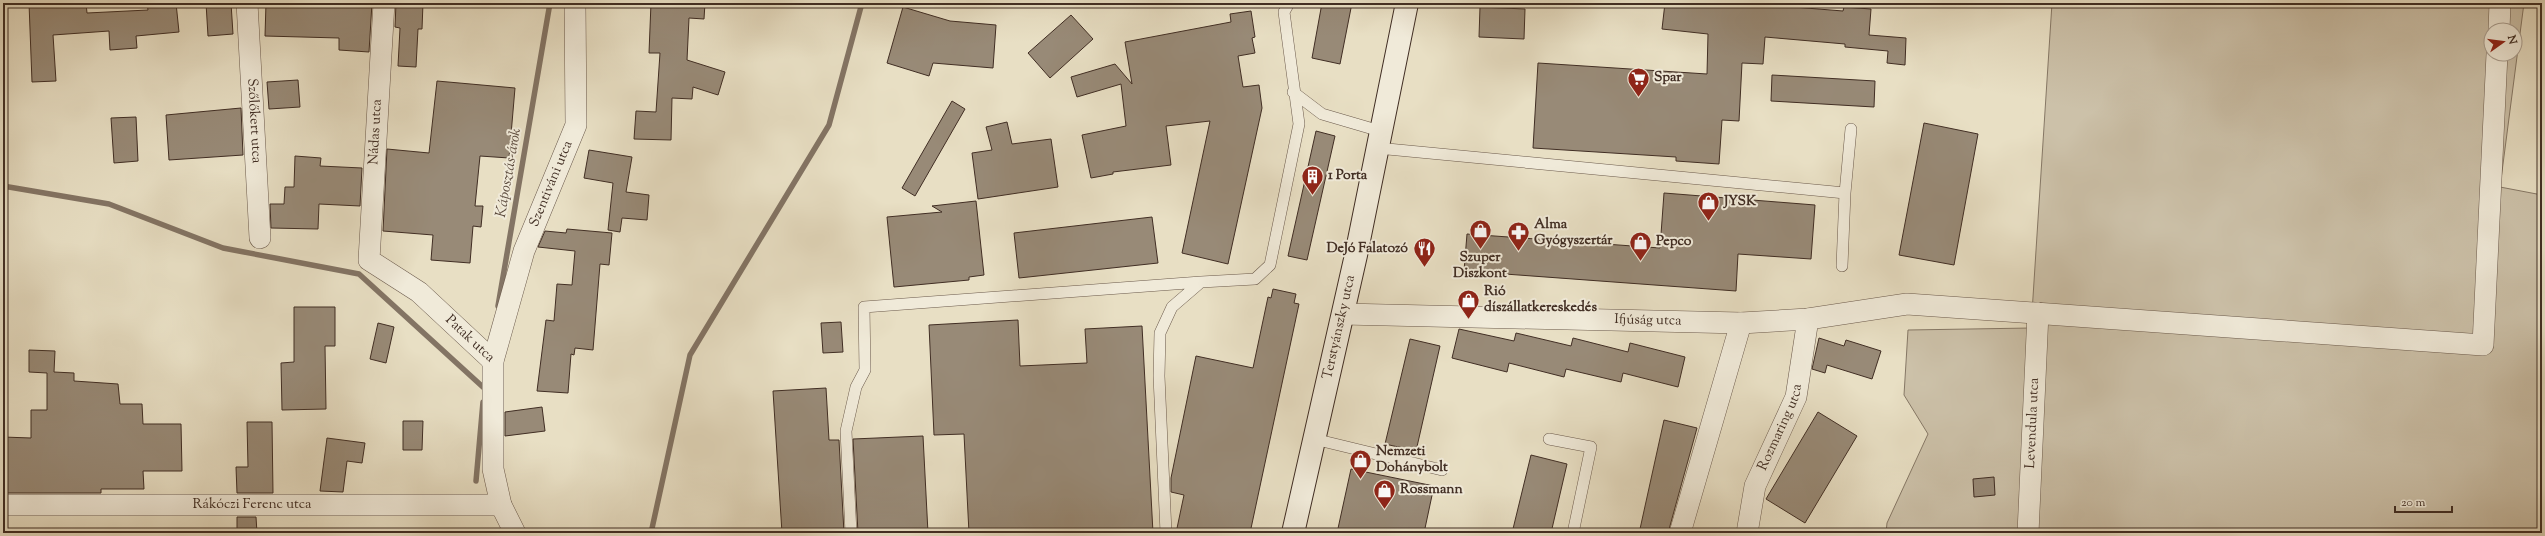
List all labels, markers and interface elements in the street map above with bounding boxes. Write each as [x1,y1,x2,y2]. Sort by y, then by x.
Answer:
north arrow [2483,22,2523,62]
text: N [2503,33,2521,46]
supermarket icon: Spar [1625,65,1651,98]
place label: Spar [1654,68,1682,88]
street label: Szőlőkert utca [241,78,266,164]
street label: Nádas utca [364,98,388,165]
water label: Káposztás-árok [491,127,527,219]
street label: Szentiváni utca [525,137,579,230]
building icon: 1 Porta [1299,163,1325,196]
place label: 1 Porta [1328,166,1368,186]
shop icon: JYSK [1696,189,1722,222]
place label: JYSK [1723,192,1757,212]
place label: Alma Gyógyszertár [1534,215,1613,251]
shop icon: Szuper Diszkont [1467,217,1493,250]
pharmacy icon: Alma Gyógyszertár [1506,220,1532,253]
shop icon: Pepco [1627,229,1653,262]
place label: Pepco [1656,232,1692,252]
restaurant icon: DeJó Falatozó [1411,236,1437,269]
place label: DeJó Falatozó [1326,239,1408,259]
place label: Szuper Diszkont [1453,248,1507,284]
street label: Terstyánszky utca [1318,273,1361,381]
place label: Rió díszállatkereskedés [1484,282,1597,318]
shop icon: Rió díszállatkereskedés [1455,287,1481,320]
street label: Ifjúság utca [1614,310,1682,332]
street label: Patak utca [440,311,499,368]
street label: Levendula utca [2021,377,2045,469]
street label: Rozmaring utca [1753,382,1808,474]
place label: Nemzeti Dohánybolt [1376,442,1448,478]
shop icon: Nemzeti Dohánybolt [1347,447,1373,480]
shop icon: Rossmann [1372,477,1398,510]
place label: Rossmann [1400,480,1464,500]
scale bar [2395,488,2452,514]
text: 20 m [2401,494,2426,512]
street label: Rákóczi Ferenc utca [192,495,312,515]

